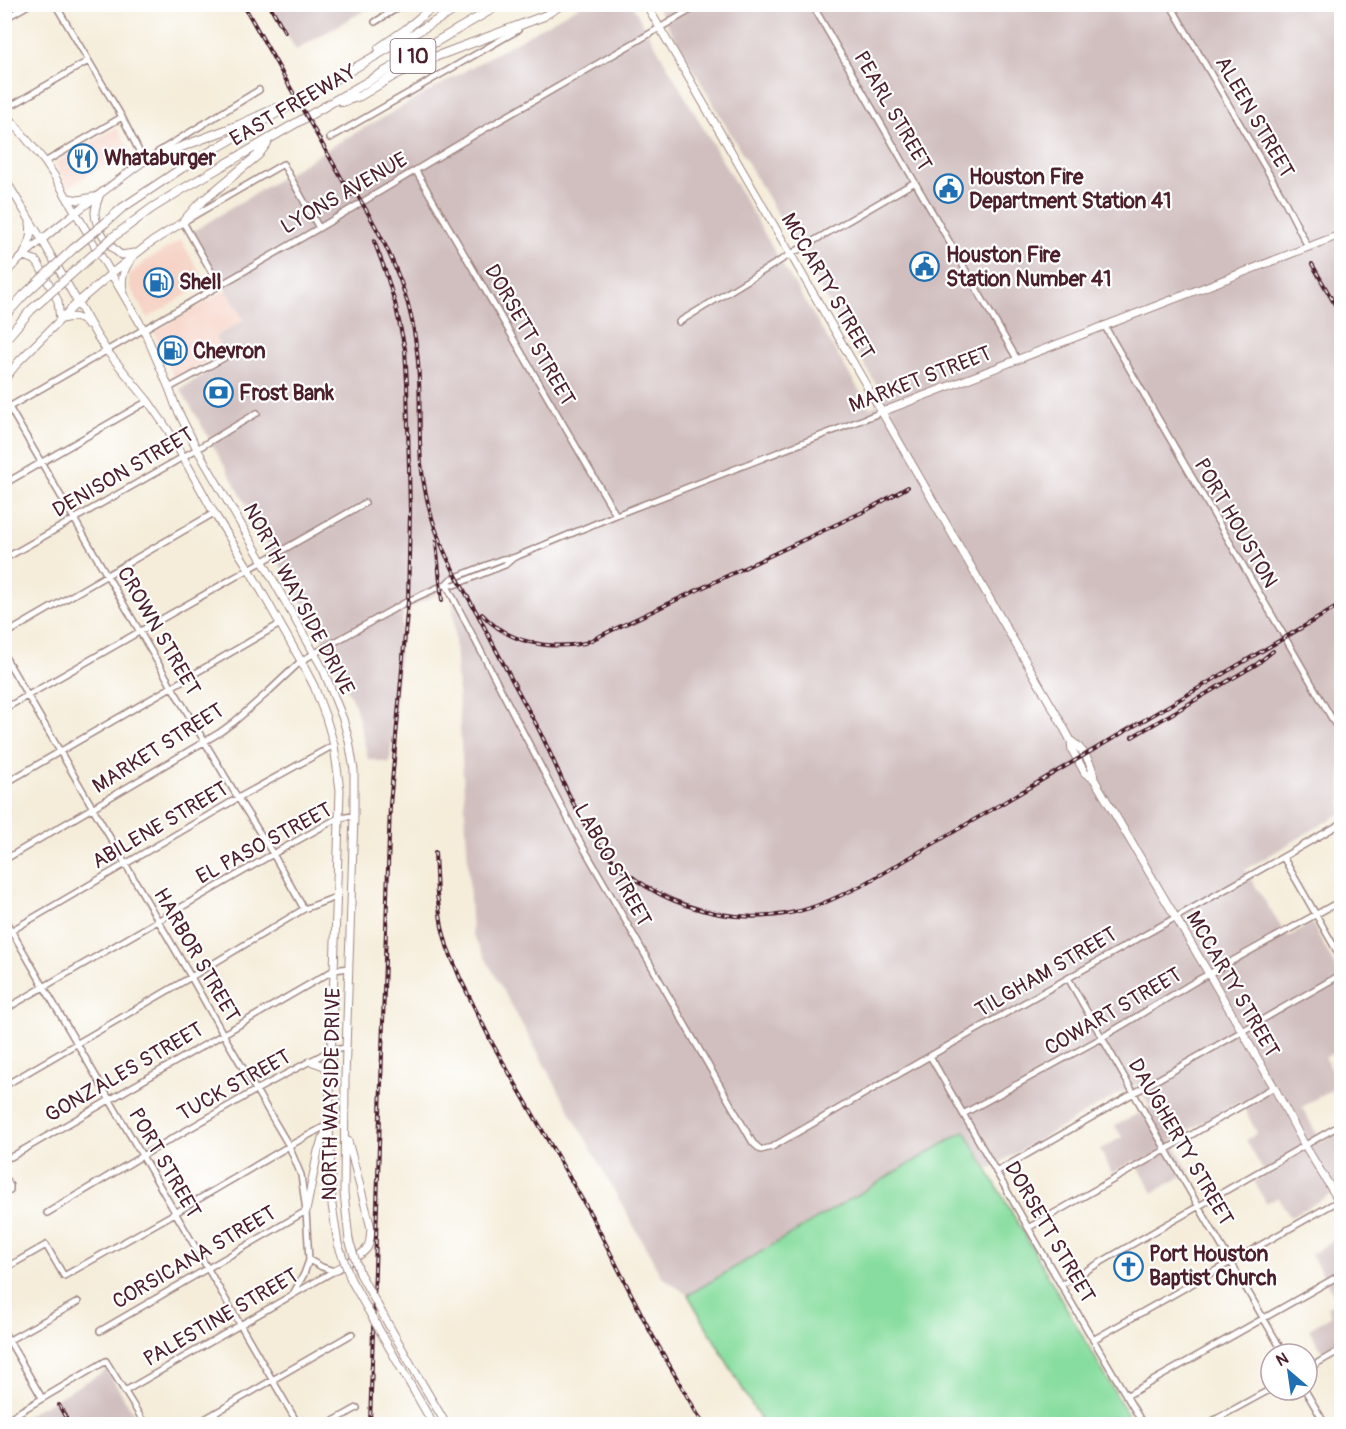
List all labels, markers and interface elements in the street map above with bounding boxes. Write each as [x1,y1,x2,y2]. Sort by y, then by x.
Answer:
road number: I 10 [390,39,436,73]
street label: PEARL STREET [847,46,938,176]
street label: ALEEN STREET [1209,52,1300,183]
street label: EAST FREEWAY [225,58,362,153]
restaurant icon: Whataburger [67,142,99,174]
place label: Whataburger [104,145,216,172]
street label: LYONS AVENUE [276,146,413,241]
place label: Houston Fire Department Station 41 [969,164,1171,215]
public building icon: Houston Fire Department Station 41 [932,173,964,205]
street label: MCCARTY STREET [775,208,881,365]
place label: Houston Fire Station Number 41 [946,242,1111,293]
public building icon: Houston Fire Station Number 41 [909,251,941,283]
street label: DORSETT STREET [478,260,581,411]
fuel station icon: Shell [142,266,174,298]
place label: Shell [179,269,221,296]
fuel station icon: Chevron [156,335,188,367]
place label: Chevron [193,338,266,365]
street label: MARKET STREET [845,340,995,419]
bank icon: Frost Bank [202,377,234,409]
place label: Frost Bank [239,380,334,407]
street label: DENISON STREET [48,421,199,524]
street label: PORT HOUSTON [1188,454,1284,593]
street label: NORTH WAYSIDE DRIVE [237,499,361,700]
street label: CROWN STREET [111,562,207,701]
street label: MARKET STREET [87,697,229,800]
street label: ABILENE STREET [87,775,234,875]
street label: EL PASO STREET [192,796,337,891]
street label: LABCO STREET [568,799,658,932]
street label: HARBOR STREET [147,883,246,1027]
street label: MCCARTY STREET [1180,906,1286,1063]
street label: TILGHAM STREET [971,921,1122,1024]
street label: COWART STREET [1040,961,1187,1062]
street label: NORTH WAYSIDE DRIVE [316,987,347,1201]
street label: GONZALES STREET [40,1016,209,1129]
street label: TUCK STREET [173,1043,296,1128]
street label: DAUGHERTY STREET [1122,1054,1240,1231]
street label: PORT STREET [122,1103,207,1223]
street label: DORSETT STREET [998,1157,1101,1308]
street label: CORSICANA STREET [108,1199,281,1315]
place label: Port Houston Baptist Church [1149,1241,1277,1292]
church icon: Port Houston Baptist Church [1112,1250,1144,1282]
street label: PALESTINE STREET [139,1262,304,1373]
north arrow [1259,1342,1319,1402]
text: N [1273,1348,1292,1371]

